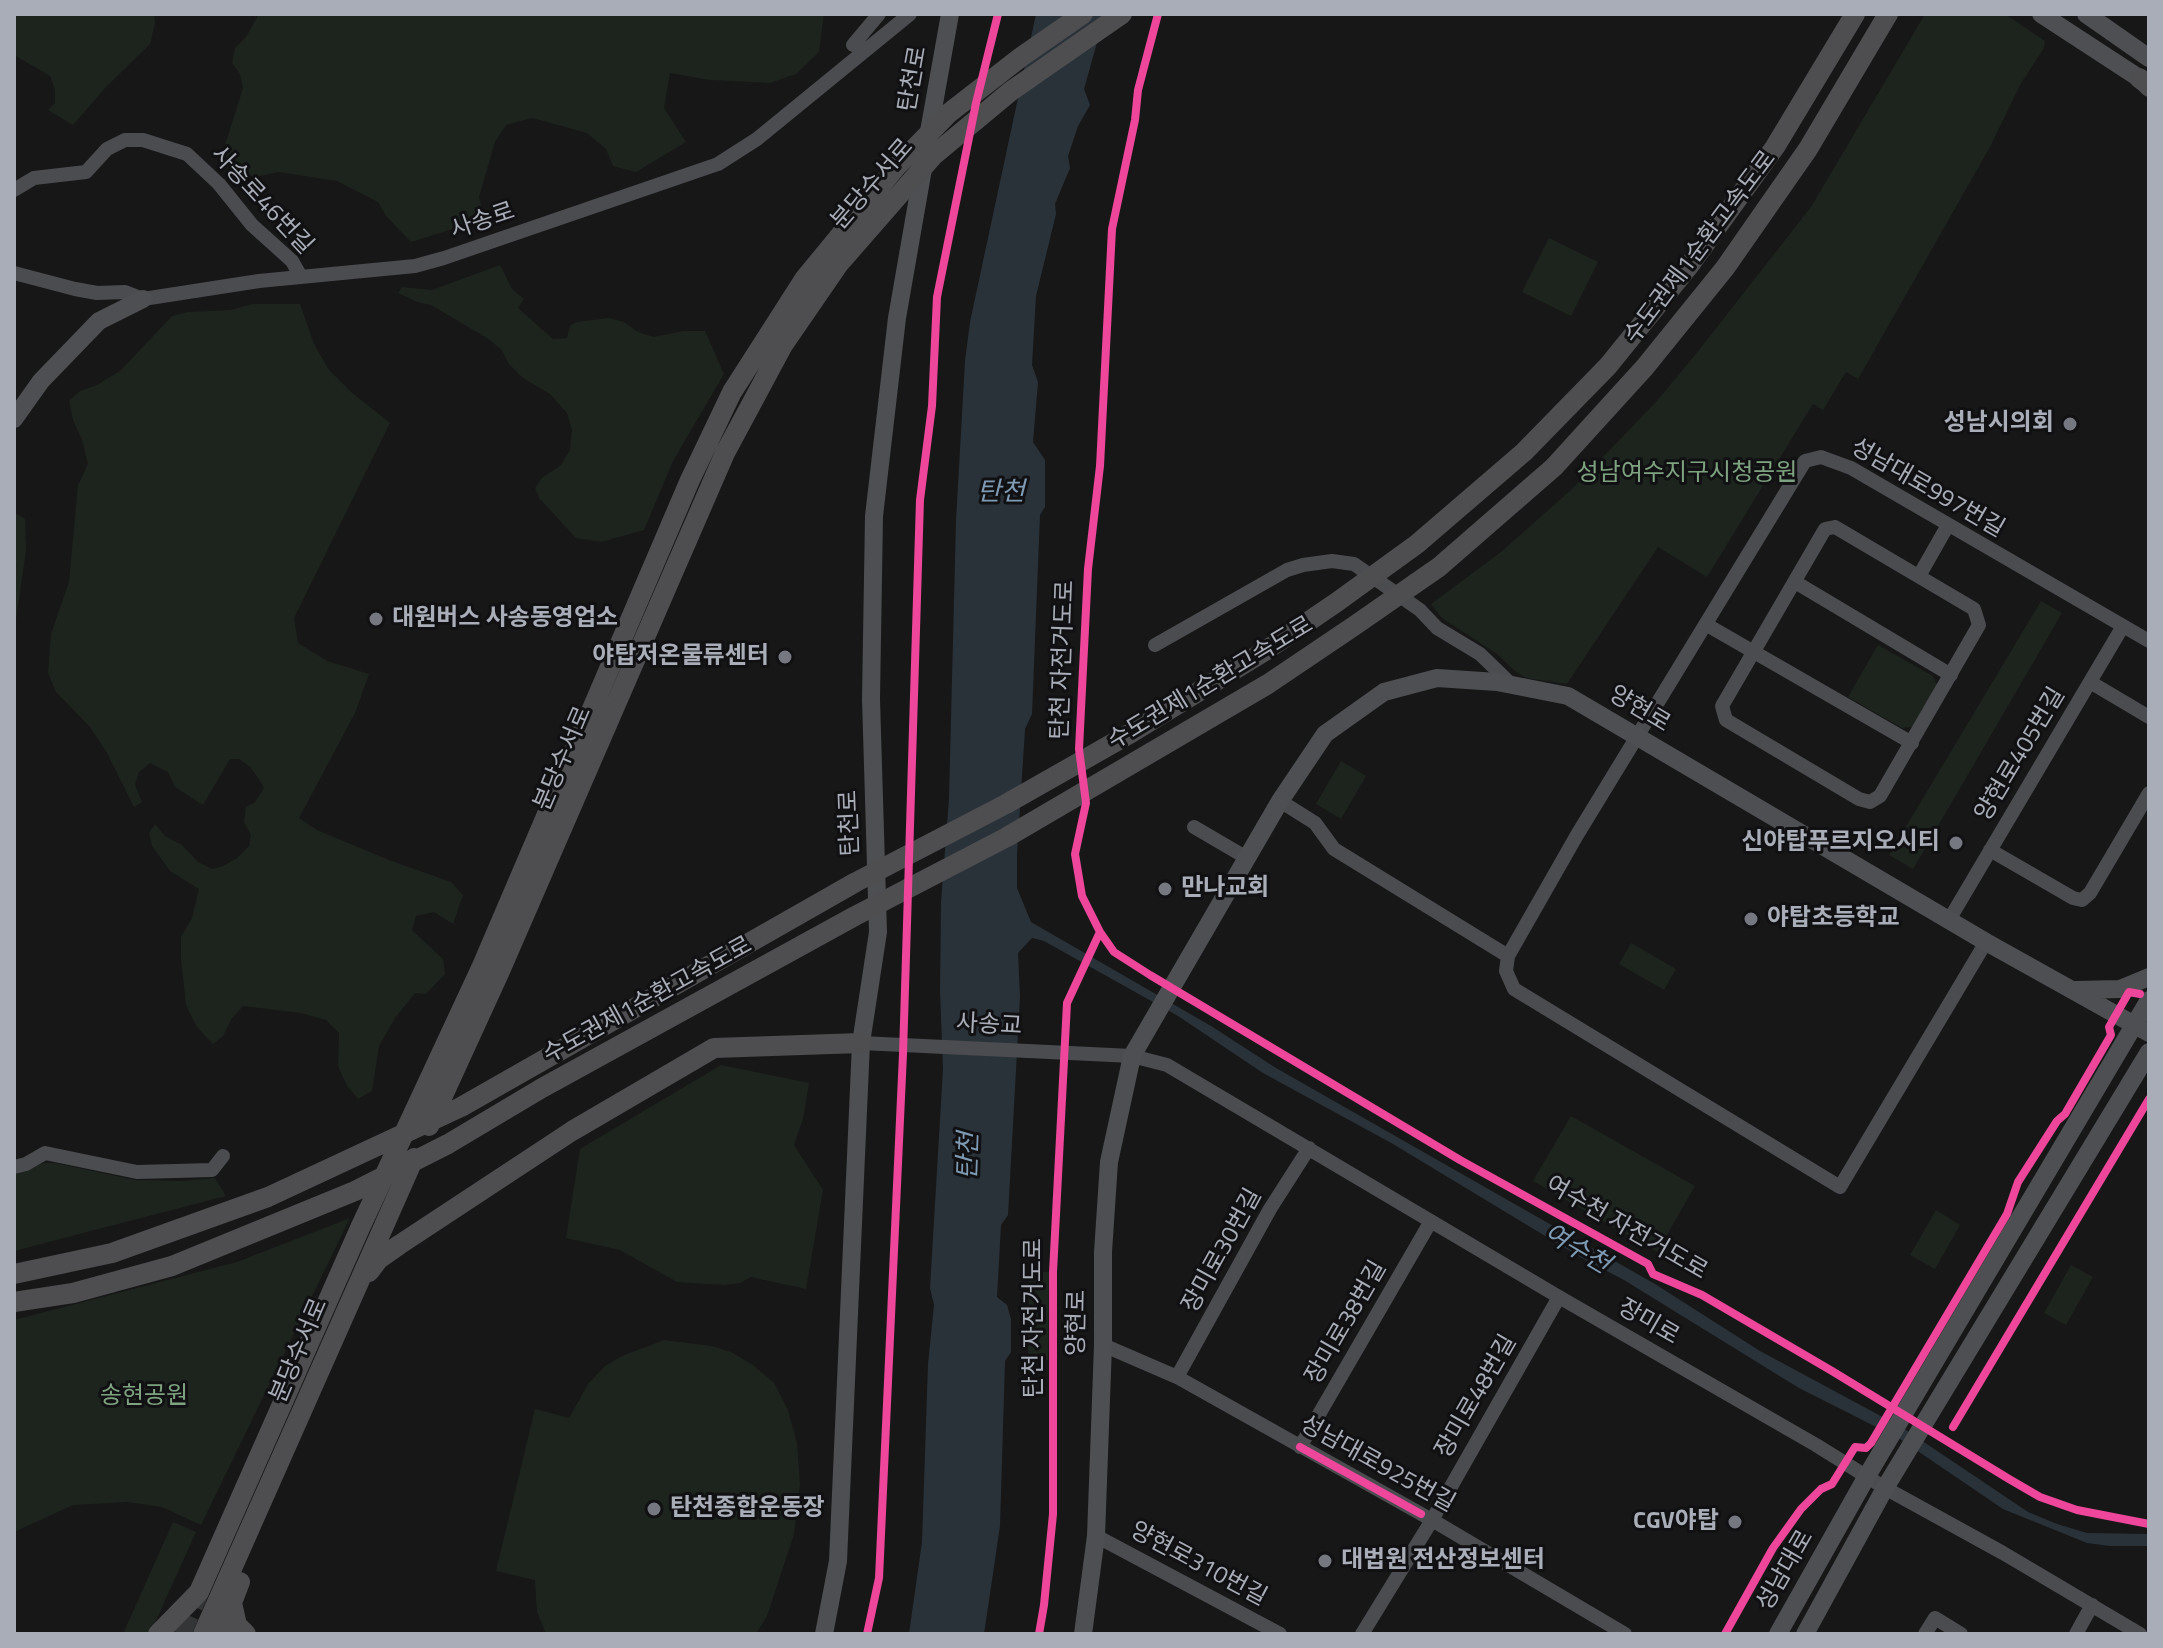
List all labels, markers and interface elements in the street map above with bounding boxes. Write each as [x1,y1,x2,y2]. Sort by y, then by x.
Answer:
street label: 탄천로 [894,44,934,114]
street label: 분당수서로 [826,134,920,236]
street label: 사송로46번길 [204,141,318,261]
street label: 수도권제1순환고속도로 [1619,146,1783,350]
street label: 사송로 [447,198,519,246]
place label: 성남시의회 [1944,410,2054,438]
marker: 성남시의회 [2061,415,2079,433]
street label: 성남대로997번길 [1845,433,2009,545]
park label: 성남여수지구시청공원 [1577,460,1797,488]
water label: 탄천 [977,478,1025,510]
street label: 탄천 자전거도로 [1047,580,1081,740]
place label: 대원버스 사송동영업소 [392,605,618,633]
marker: 대원버스 사송동영업소 [367,610,385,628]
street label: 수도권제1순환고속도로 [1103,611,1319,757]
place label: 야탑저온물류센터 [592,643,769,671]
marker: 야탑저온물류센터 [776,648,794,666]
street label: 양현로 [1603,681,1675,739]
street label: 양현로405번길 [1970,683,2072,827]
street label: 분당수서로 [529,703,599,815]
street label: 탄천로 [835,789,867,857]
place label: 신야탑푸르지오시티 [1741,829,1940,857]
marker: 신야탑푸르지오시티 [1947,834,1965,852]
place label: 만나교회 [1181,875,1269,903]
marker: 만나교회 [1156,880,1174,898]
place label: 야탑초등학교 [1767,905,1899,933]
marker: 야탑초등학교 [1742,910,1760,928]
street label: 수도권제1순환고속도로 [539,932,757,1070]
street label: 사송교 [955,1010,1023,1042]
water label: 탄천 [954,1132,986,1180]
street label: 여수천 자전거도로 [1540,1171,1712,1287]
street label: 장미로30번길 [1177,1184,1269,1318]
water label: 여수천 [1537,1218,1615,1282]
street label: 탄천 자전거도로 [1021,1238,1049,1398]
street label: 장미로38번길 [1300,1256,1394,1390]
street label: 양현로 [1063,1290,1093,1356]
street label: 장미로 [1612,1294,1684,1352]
street label: 분당수서로 [265,1295,335,1407]
street label: 장미로48번길 [1430,1330,1524,1464]
park label: 송현공원 [100,1383,188,1411]
street label: 성남대로925번길 [1294,1411,1460,1519]
place label: 탄천종합운동장 [670,1495,825,1523]
marker: 탄천종합운동장 [645,1500,663,1518]
place label: CGV야탑 [1633,1508,1719,1536]
marker: CGV야탑 [1726,1513,1744,1531]
street label: 양현로310번길 [1125,1517,1271,1613]
street label: 성남대로 [1751,1526,1821,1616]
place label: 대법원 전산정보센터 [1341,1547,1545,1575]
marker: 대법원 전산정보센터 [1316,1552,1334,1570]

